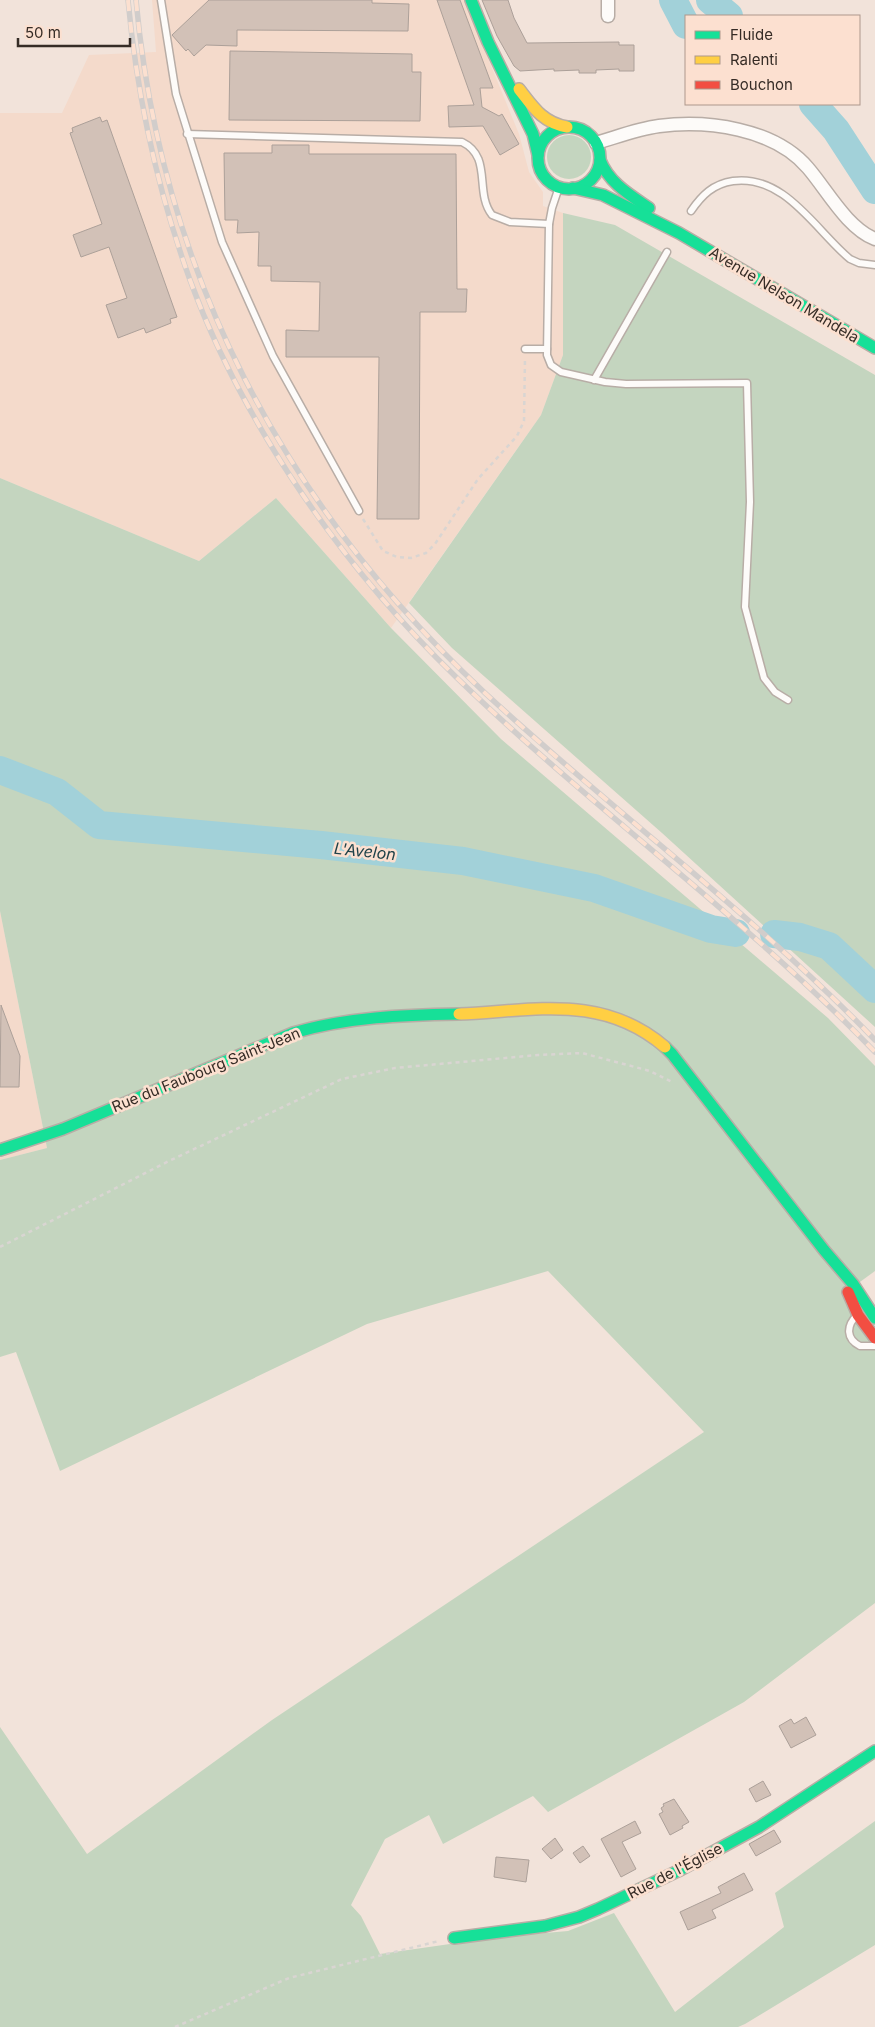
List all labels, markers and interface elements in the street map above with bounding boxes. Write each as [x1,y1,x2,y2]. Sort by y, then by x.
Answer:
scale bar [18,15,130,47]
legend [685,15,860,105]
text: 50 m [25,23,61,42]
text: Fluide [730,25,773,44]
text: Ralenti [730,50,778,69]
text: Bouchon [730,75,793,94]
street label: Avenue Nelson Mandela [706,242,863,347]
water label: L'Avelon [333,838,397,864]
street label: Rue du Faubourg Saint-Jean [109,1023,303,1116]
street label: Rue de l'Église [624,1839,725,1903]

